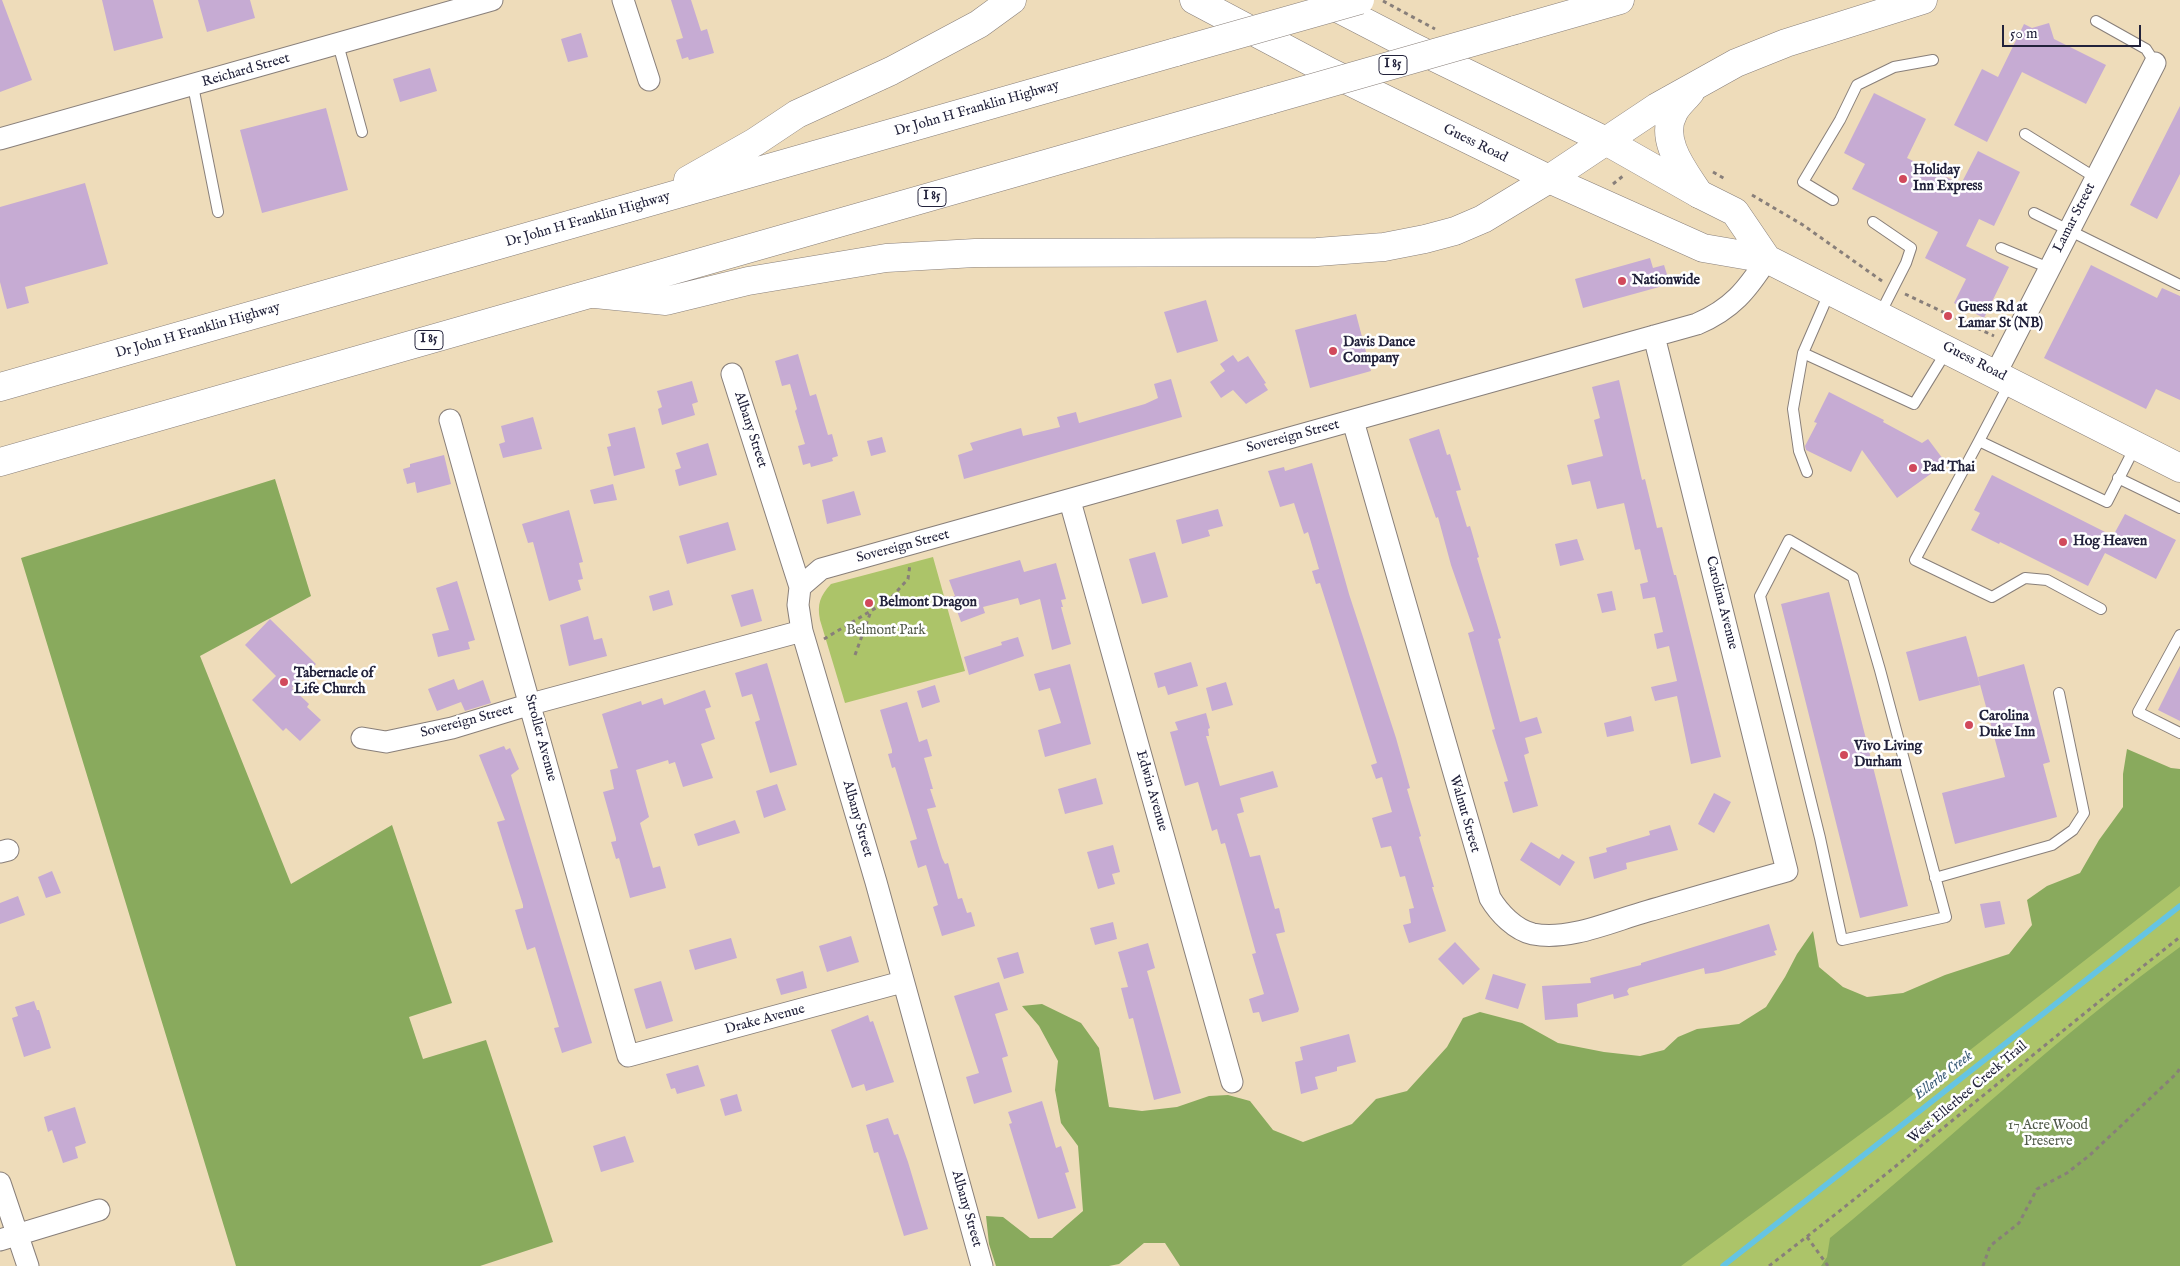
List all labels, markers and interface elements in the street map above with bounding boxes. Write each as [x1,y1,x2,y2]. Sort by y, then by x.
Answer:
scale bar [2005,15,2144,47]
text: 50 m [2010,24,2038,43]
street label: Reichard Street [200,50,292,92]
road number: I 85 [1379,56,1407,74]
street label: Dr John H Franklin Highway [893,77,1061,141]
street label: Guess Road [1440,121,1510,167]
place label: Holiday Inn Express [1913,163,1982,196]
marker: Holiday Inn Express [1897,173,1909,185]
street label: Lamar Street [2050,180,2100,256]
street label: Dr John H Franklin Highway [504,188,672,252]
road number: I 85 [918,188,946,206]
place label: Nationwide [1632,273,1700,289]
marker: Nationwide [1616,275,1628,287]
street label: Dr John H Franklin Highway [114,299,282,363]
place label: Guess Rd at Lamar St (NB) [1958,300,2043,332]
marker: Guess Rd at Lamar St (NB) [1942,310,1954,322]
road number: I 85 [415,330,443,350]
place label: Davis Dance Company [1343,335,1415,368]
street label: Guess Road [1939,339,2009,385]
marker: Davis Dance Company [1327,345,1339,357]
street label: Albany Street [730,390,770,470]
street label: Sovereign Street [1245,417,1341,457]
place label: Pad Thai [1923,460,1975,476]
marker: Pad Thai [1907,462,1919,474]
street label: Sovereign Street [855,527,951,567]
place label: Hog Heaven [2073,534,2147,550]
marker: Hog Heaven [2057,536,2069,548]
street label: Carolina Avenue [1701,555,1741,651]
place label: Belmont Dragon [879,595,977,611]
marker: Belmont Dragon [863,597,875,609]
park label: Belmont Park [846,623,926,639]
place label: Tabernacle of Life Church [294,666,374,699]
marker: Tabernacle of Life Church [278,676,290,688]
street label: Stroller Avenue [520,693,560,783]
street label: Sovereign Street [419,702,515,742]
place label: Carolina Duke Inn [1979,709,2035,742]
marker: Carolina Duke Inn [1963,719,1975,731]
place label: Vivo Living Durham [1854,739,1922,772]
street label: Edwin Avenue [1131,749,1171,833]
marker: Vivo Living Durham [1838,749,1850,761]
street label: Walnut Street [1445,773,1483,855]
street label: Albany Street [838,779,876,859]
street label: Drake Avenue [723,1001,807,1039]
street label: West Ellerbee Creek Trail [1905,1038,2031,1148]
water label: Ellerbe Creek [1911,1048,1977,1104]
park label: 17 Acre Wood Preserve [2008,1118,2088,1150]
street label: Albany Street [947,1169,985,1249]

